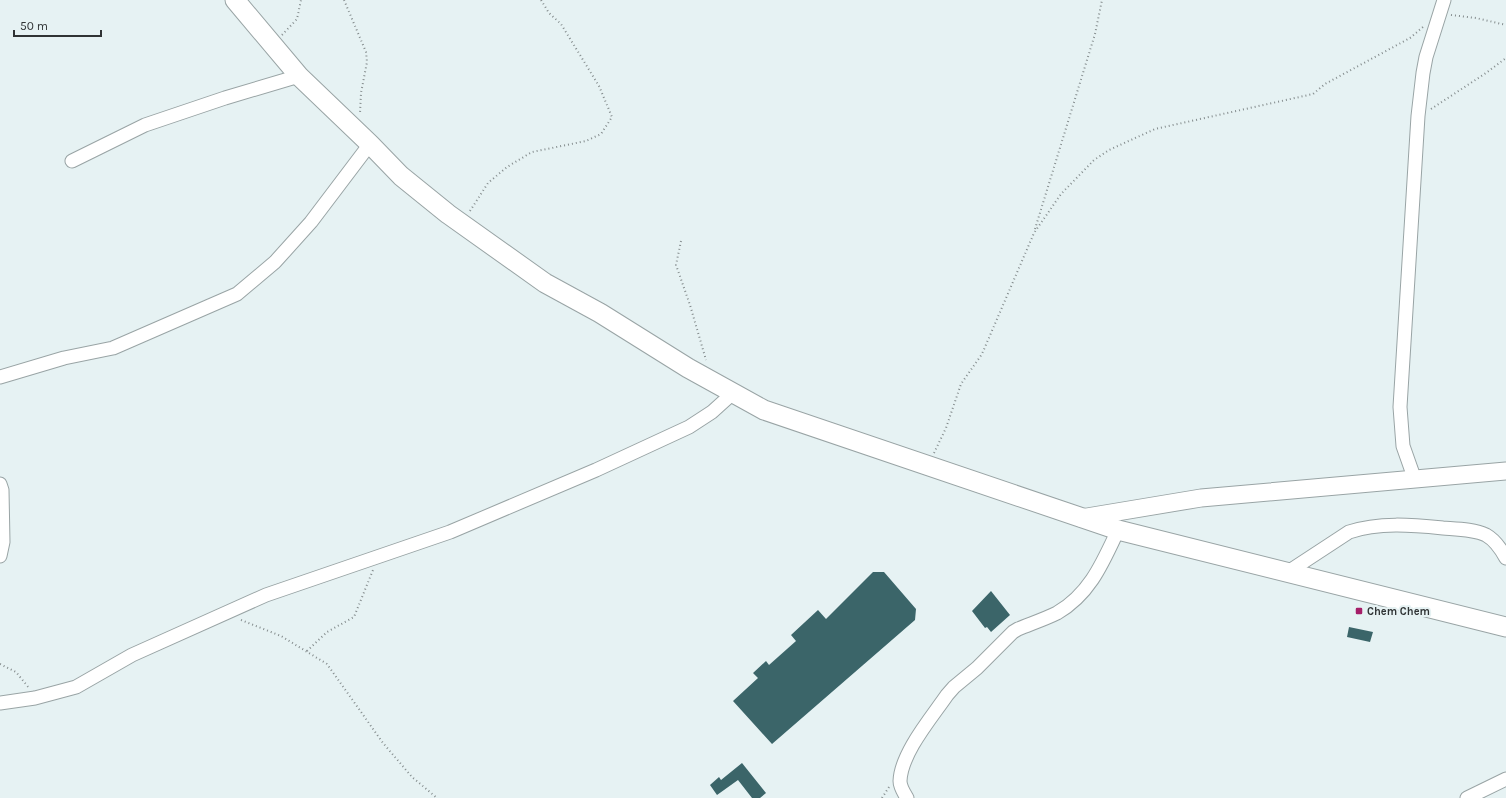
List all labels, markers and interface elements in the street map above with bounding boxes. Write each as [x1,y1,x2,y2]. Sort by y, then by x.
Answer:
scale bar [14,12,101,38]
text: 50 m [20,19,48,33]
place label: Chem Chem [1367,605,1430,618]
marker: Chem Chem [1354,606,1364,616]

